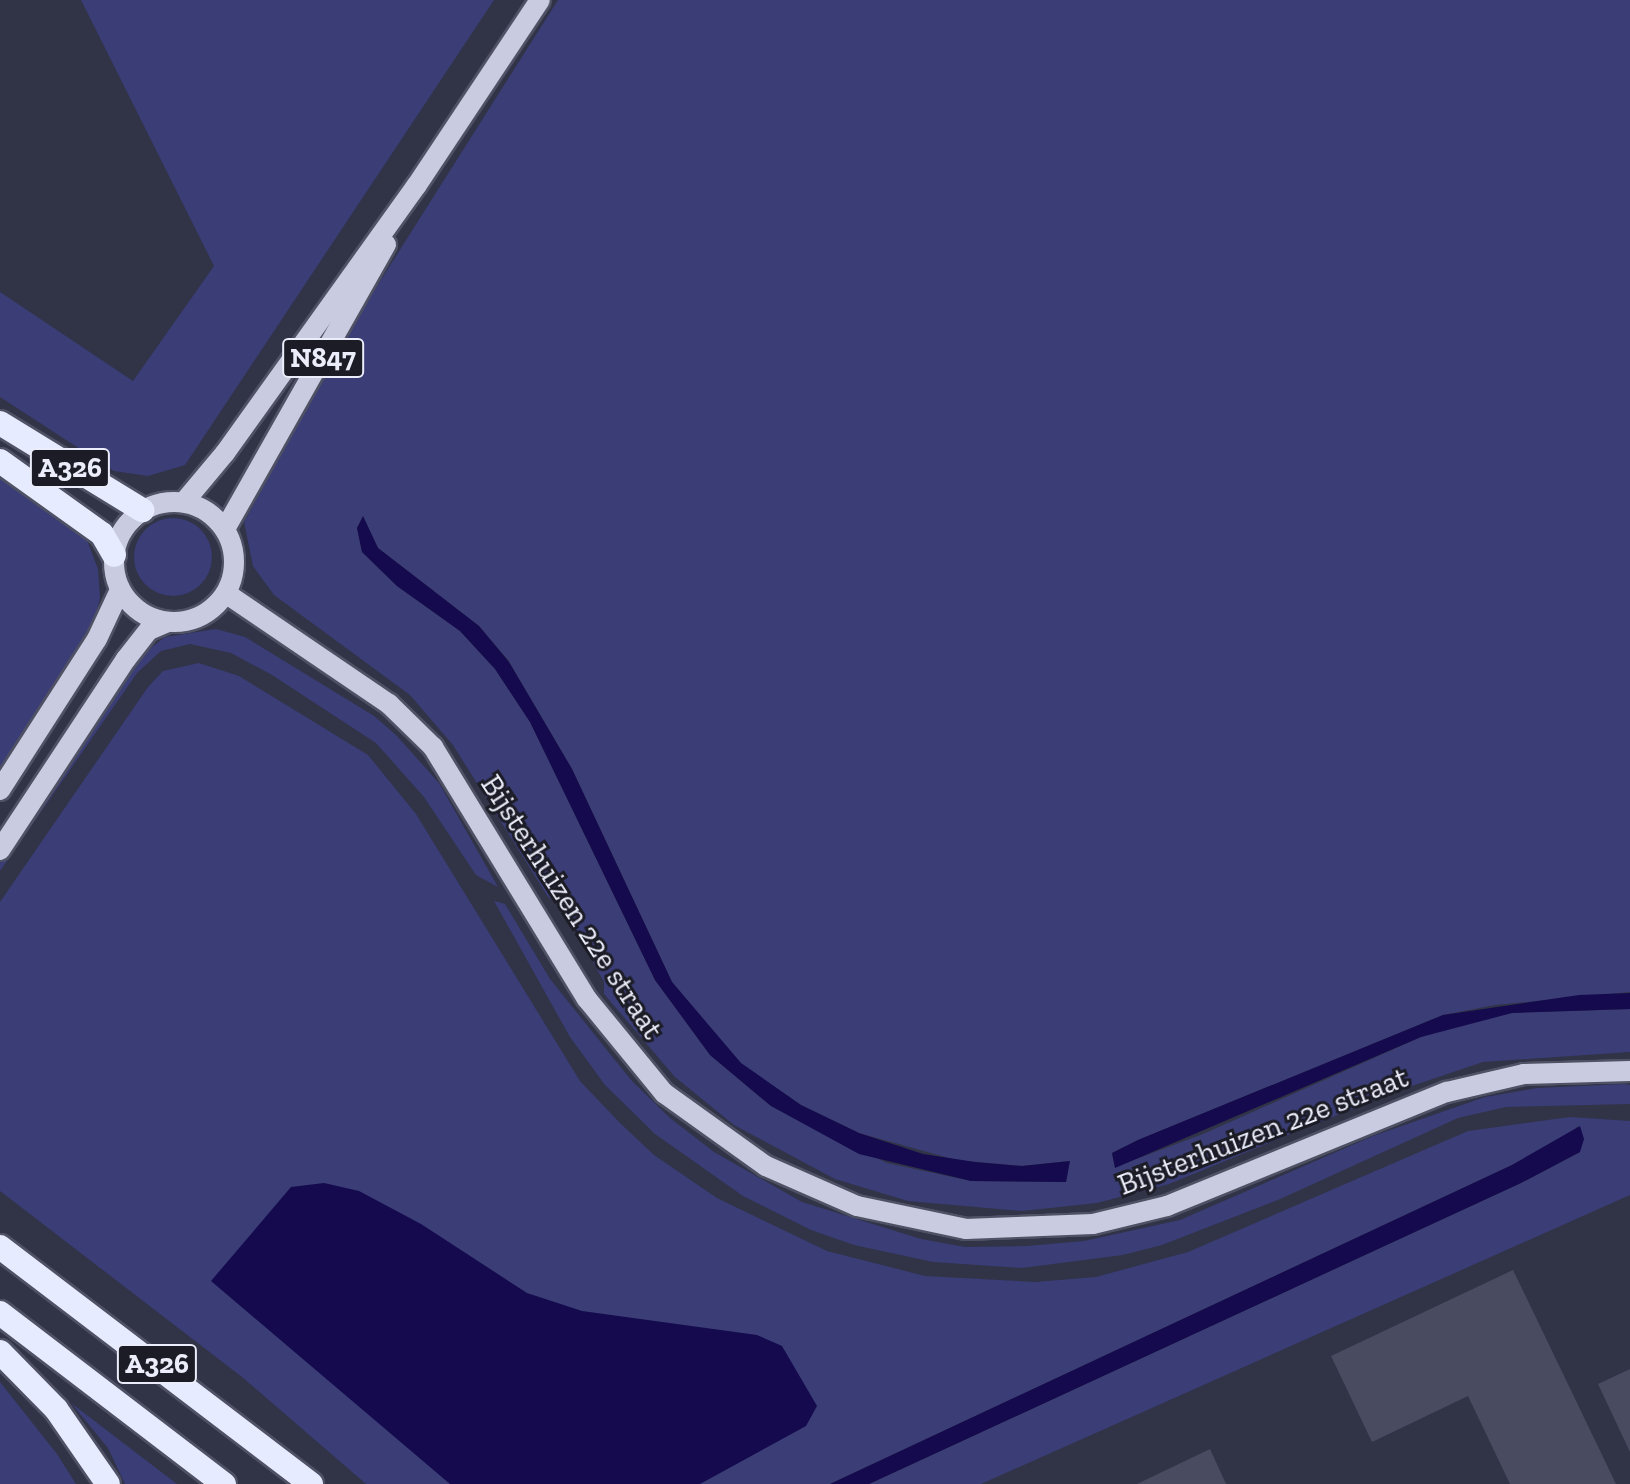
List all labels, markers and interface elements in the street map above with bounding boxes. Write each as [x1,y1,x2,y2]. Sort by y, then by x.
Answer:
road number: N847 [281,334,365,382]
road number: A326 [28,444,112,492]
street label: Bijsterhuizen 22e straat [473,768,671,1046]
street label: Bijsterhuizen 22e straat [1113,1059,1413,1203]
road number: A326 [115,1340,199,1388]

